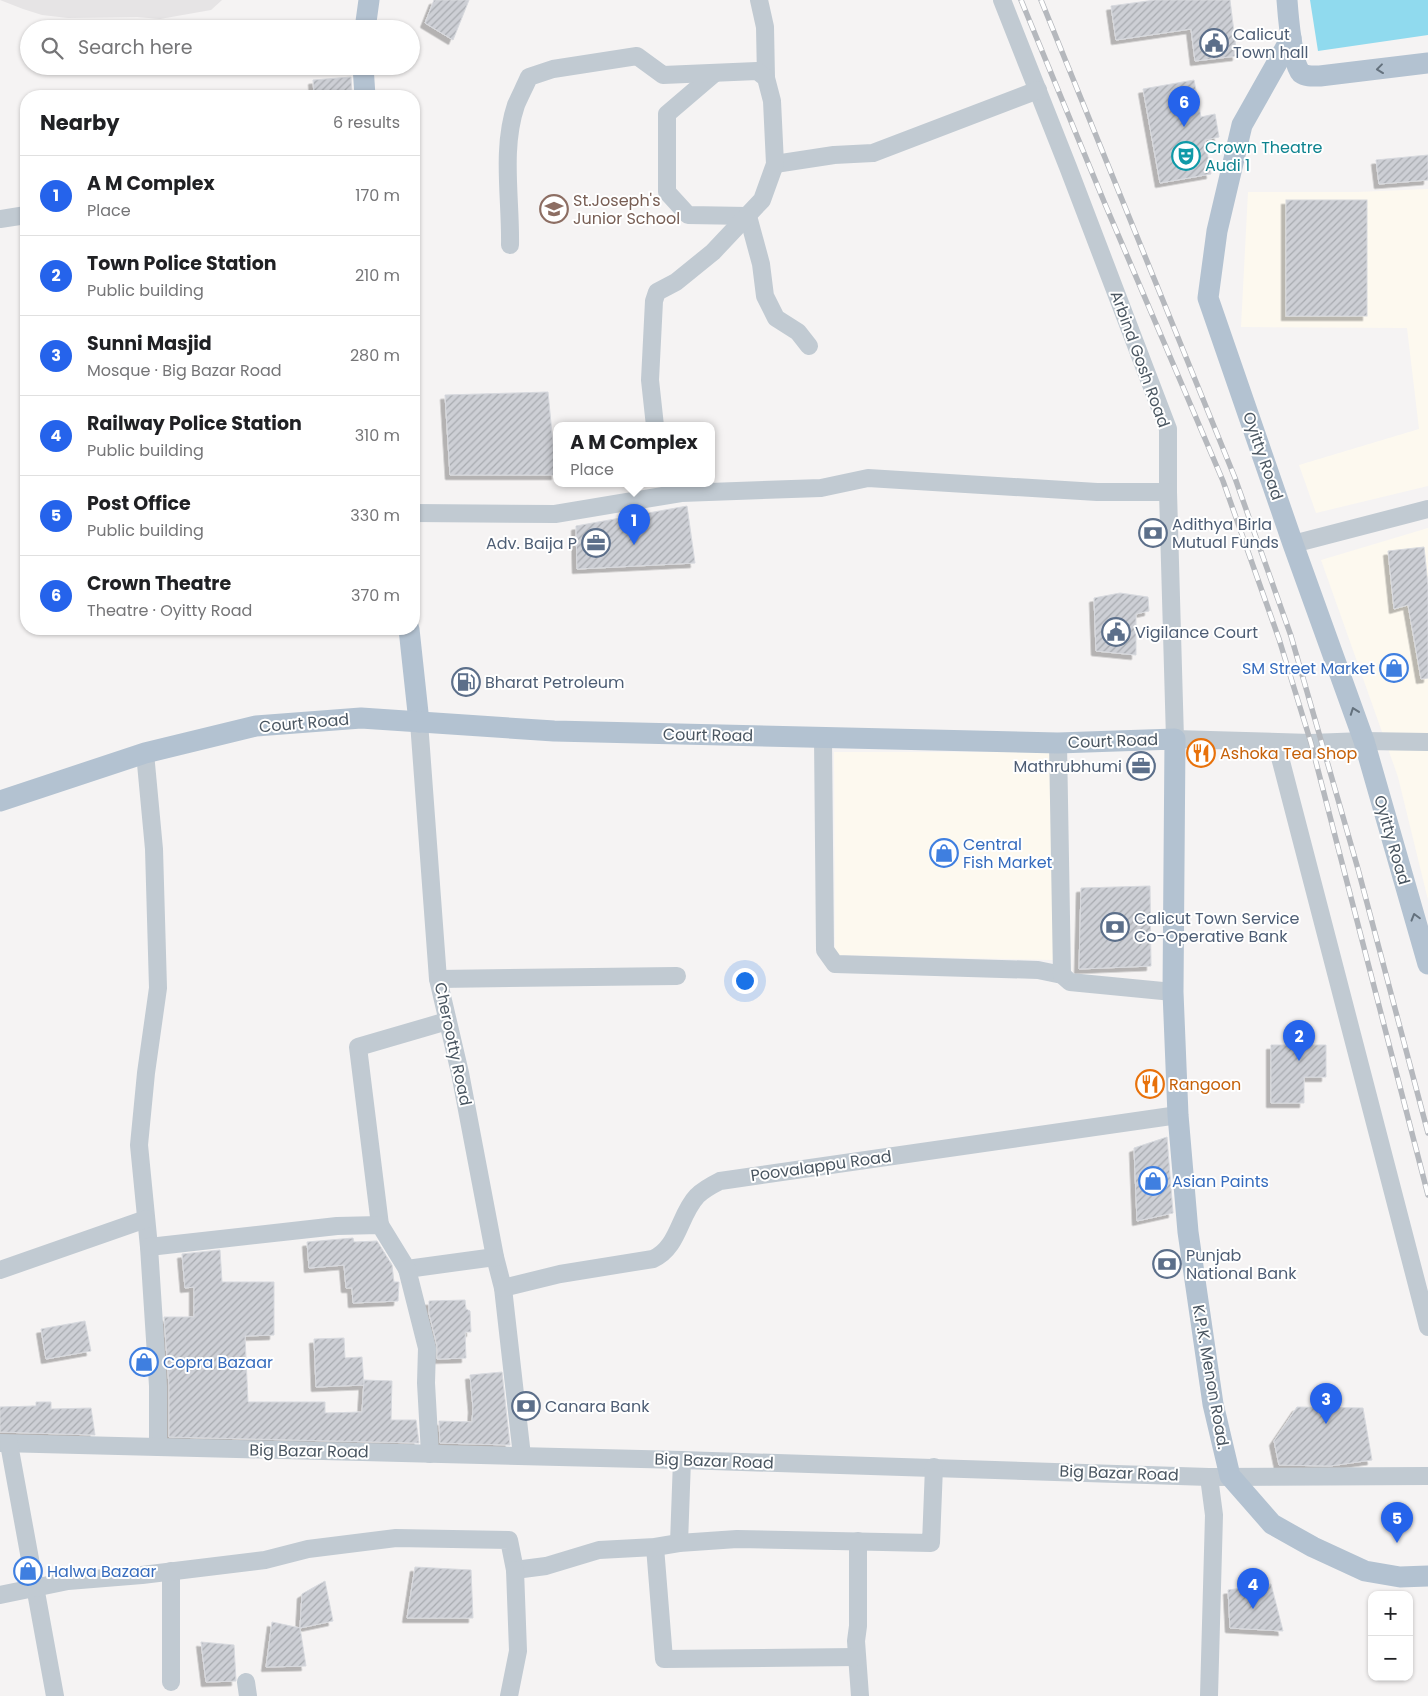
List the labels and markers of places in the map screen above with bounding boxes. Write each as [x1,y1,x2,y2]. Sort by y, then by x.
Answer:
place label: Calicut Town hall [1233,23,1308,64]
public building icon: Calicut Town hall [1199,28,1229,58]
pin: 6 [1168,86,1200,127]
place label: Crown Theatre Audi 1 [1205,136,1323,177]
theatre icon: Crown Theatre Audi 1 [1171,141,1201,171]
place label: St.Joseph's Junior School [573,189,680,230]
school or university icon: St.Joseph's Junior School [539,194,569,224]
pin: 1 [618,504,650,545]
place label: Adithya Birla Mutual Funds [1172,513,1279,554]
bank icon: Adithya Birla Mutual Funds [1138,518,1168,548]
office icon: Adv. Baija P [581,528,611,558]
place label: Adv. Baija P [486,532,577,555]
public building icon: Vigilance Court [1101,617,1131,647]
place label: Vigilance Court [1135,621,1258,644]
shop icon: SM Street Market [1379,653,1409,683]
place label: SM Street Market [1242,657,1375,680]
fuel station icon: Bharat Petroleum [451,667,481,697]
place label: Bharat Petroleum [485,671,625,694]
restaurant icon: Ashoka Tea Shop [1186,738,1216,768]
place label: Ashoka Tea Shop [1220,742,1357,765]
office icon: Mathrubhumi [1126,751,1156,781]
place label: Mathrubhumi [1013,755,1122,778]
place label: Central Fish Market [963,833,1053,874]
shop icon: Central Fish Market [929,838,959,868]
place label: Calicut Town Service Co-Operative Bank [1134,907,1300,948]
bank icon: Calicut Town Service Co-Operative Bank [1100,912,1130,942]
pin: 2 [1283,1020,1315,1061]
restaurant icon: Rangoon [1135,1069,1165,1099]
place label: Rangoon [1169,1073,1241,1096]
shop icon: Asian Paints [1138,1166,1168,1196]
place label: Asian Paints [1172,1170,1269,1193]
place label: Punjab National Bank [1186,1244,1297,1285]
bank icon: Punjab National Bank [1152,1249,1182,1279]
shop icon: Copra Bazaar [129,1347,159,1377]
place label: Copra Bazaar [163,1351,273,1374]
pin: 3 [1310,1383,1342,1424]
bank icon: Canara Bank [511,1391,541,1421]
place label: Canara Bank [545,1395,650,1418]
pin: 5 [1381,1502,1413,1543]
shop icon: Halwa Bazaar [13,1556,43,1586]
place label: Halwa Bazaar [47,1560,157,1583]
pin: 4 [1237,1568,1269,1609]

